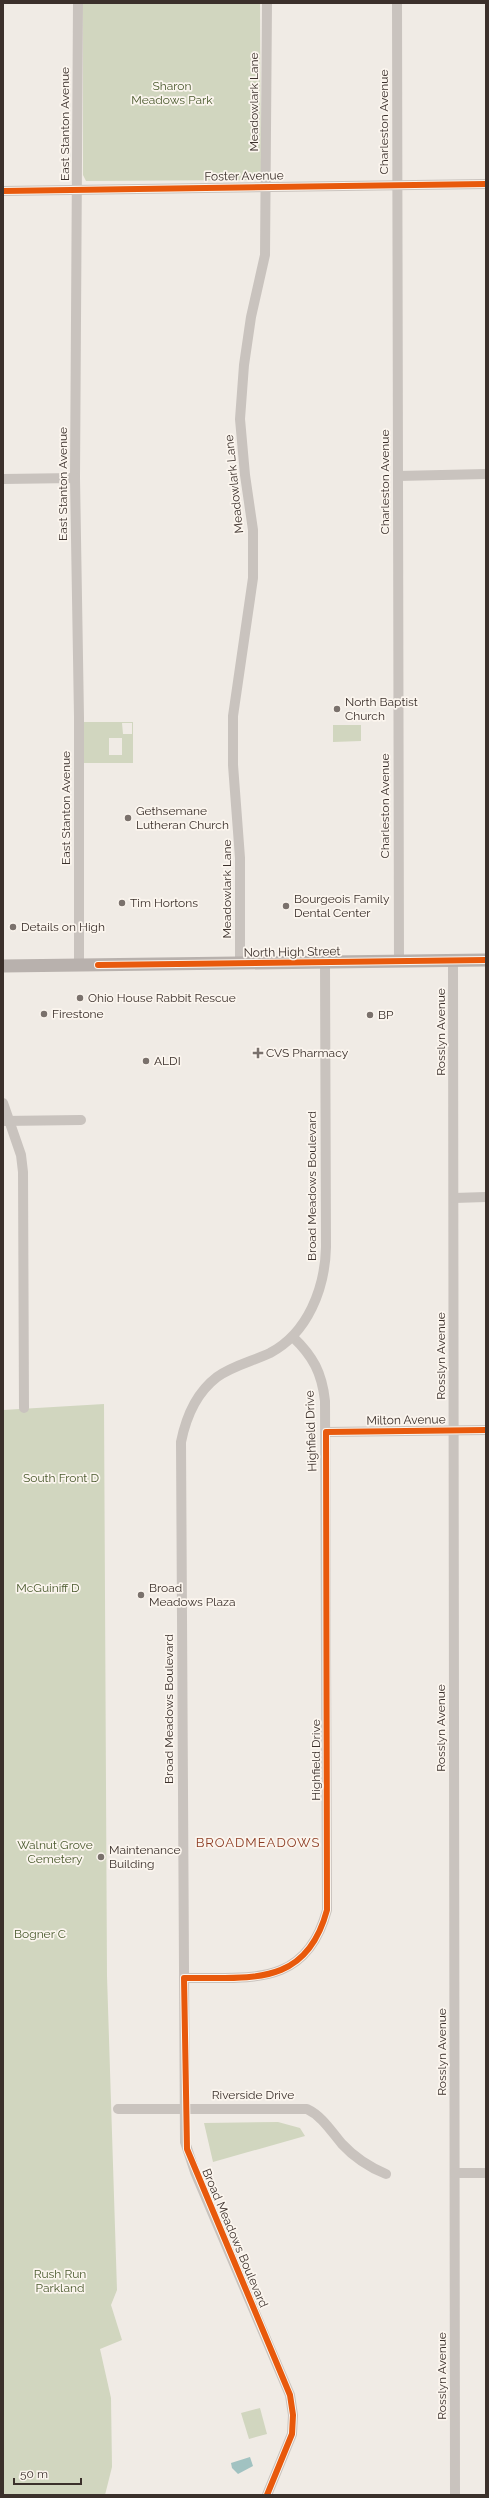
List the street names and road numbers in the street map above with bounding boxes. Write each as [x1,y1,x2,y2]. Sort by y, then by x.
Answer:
street label: Meadowlark Lane [247,52,261,152]
street label: East Stanton Avenue [58,67,72,181]
street label: Charleston Avenue [377,70,391,174]
street label: Foster Avenue [204,168,284,184]
street label: East Stanton Avenue [56,427,70,541]
street label: Charleston Avenue [378,430,392,534]
street label: Meadowlark Lane [222,434,246,534]
street label: East Stanton Avenue [59,751,73,865]
street label: Charleston Avenue [378,754,392,858]
street label: Meadowlark Lane [220,839,234,939]
street label: North High Street [243,944,341,960]
street label: Rosslyn Avenue [434,988,448,1076]
street label: Broad Meadows Boulevard [305,1111,319,1261]
street label: Rosslyn Avenue [434,1312,448,1400]
street label: Highfield Drive [303,1390,319,1472]
street label: Milton Avenue [366,1412,446,1428]
street label: Broad Meadows Boulevard [162,1634,176,1784]
street label: Rosslyn Avenue [434,1684,448,1772]
street label: Highfield Drive [309,1719,323,1801]
street label: Rosslyn Avenue [435,2008,449,2096]
street label: Riverside Drive [212,2088,294,2102]
street label: Broad Meadows Boulevard [199,2166,271,2310]
street label: Rosslyn Avenue [435,2332,449,2420]

